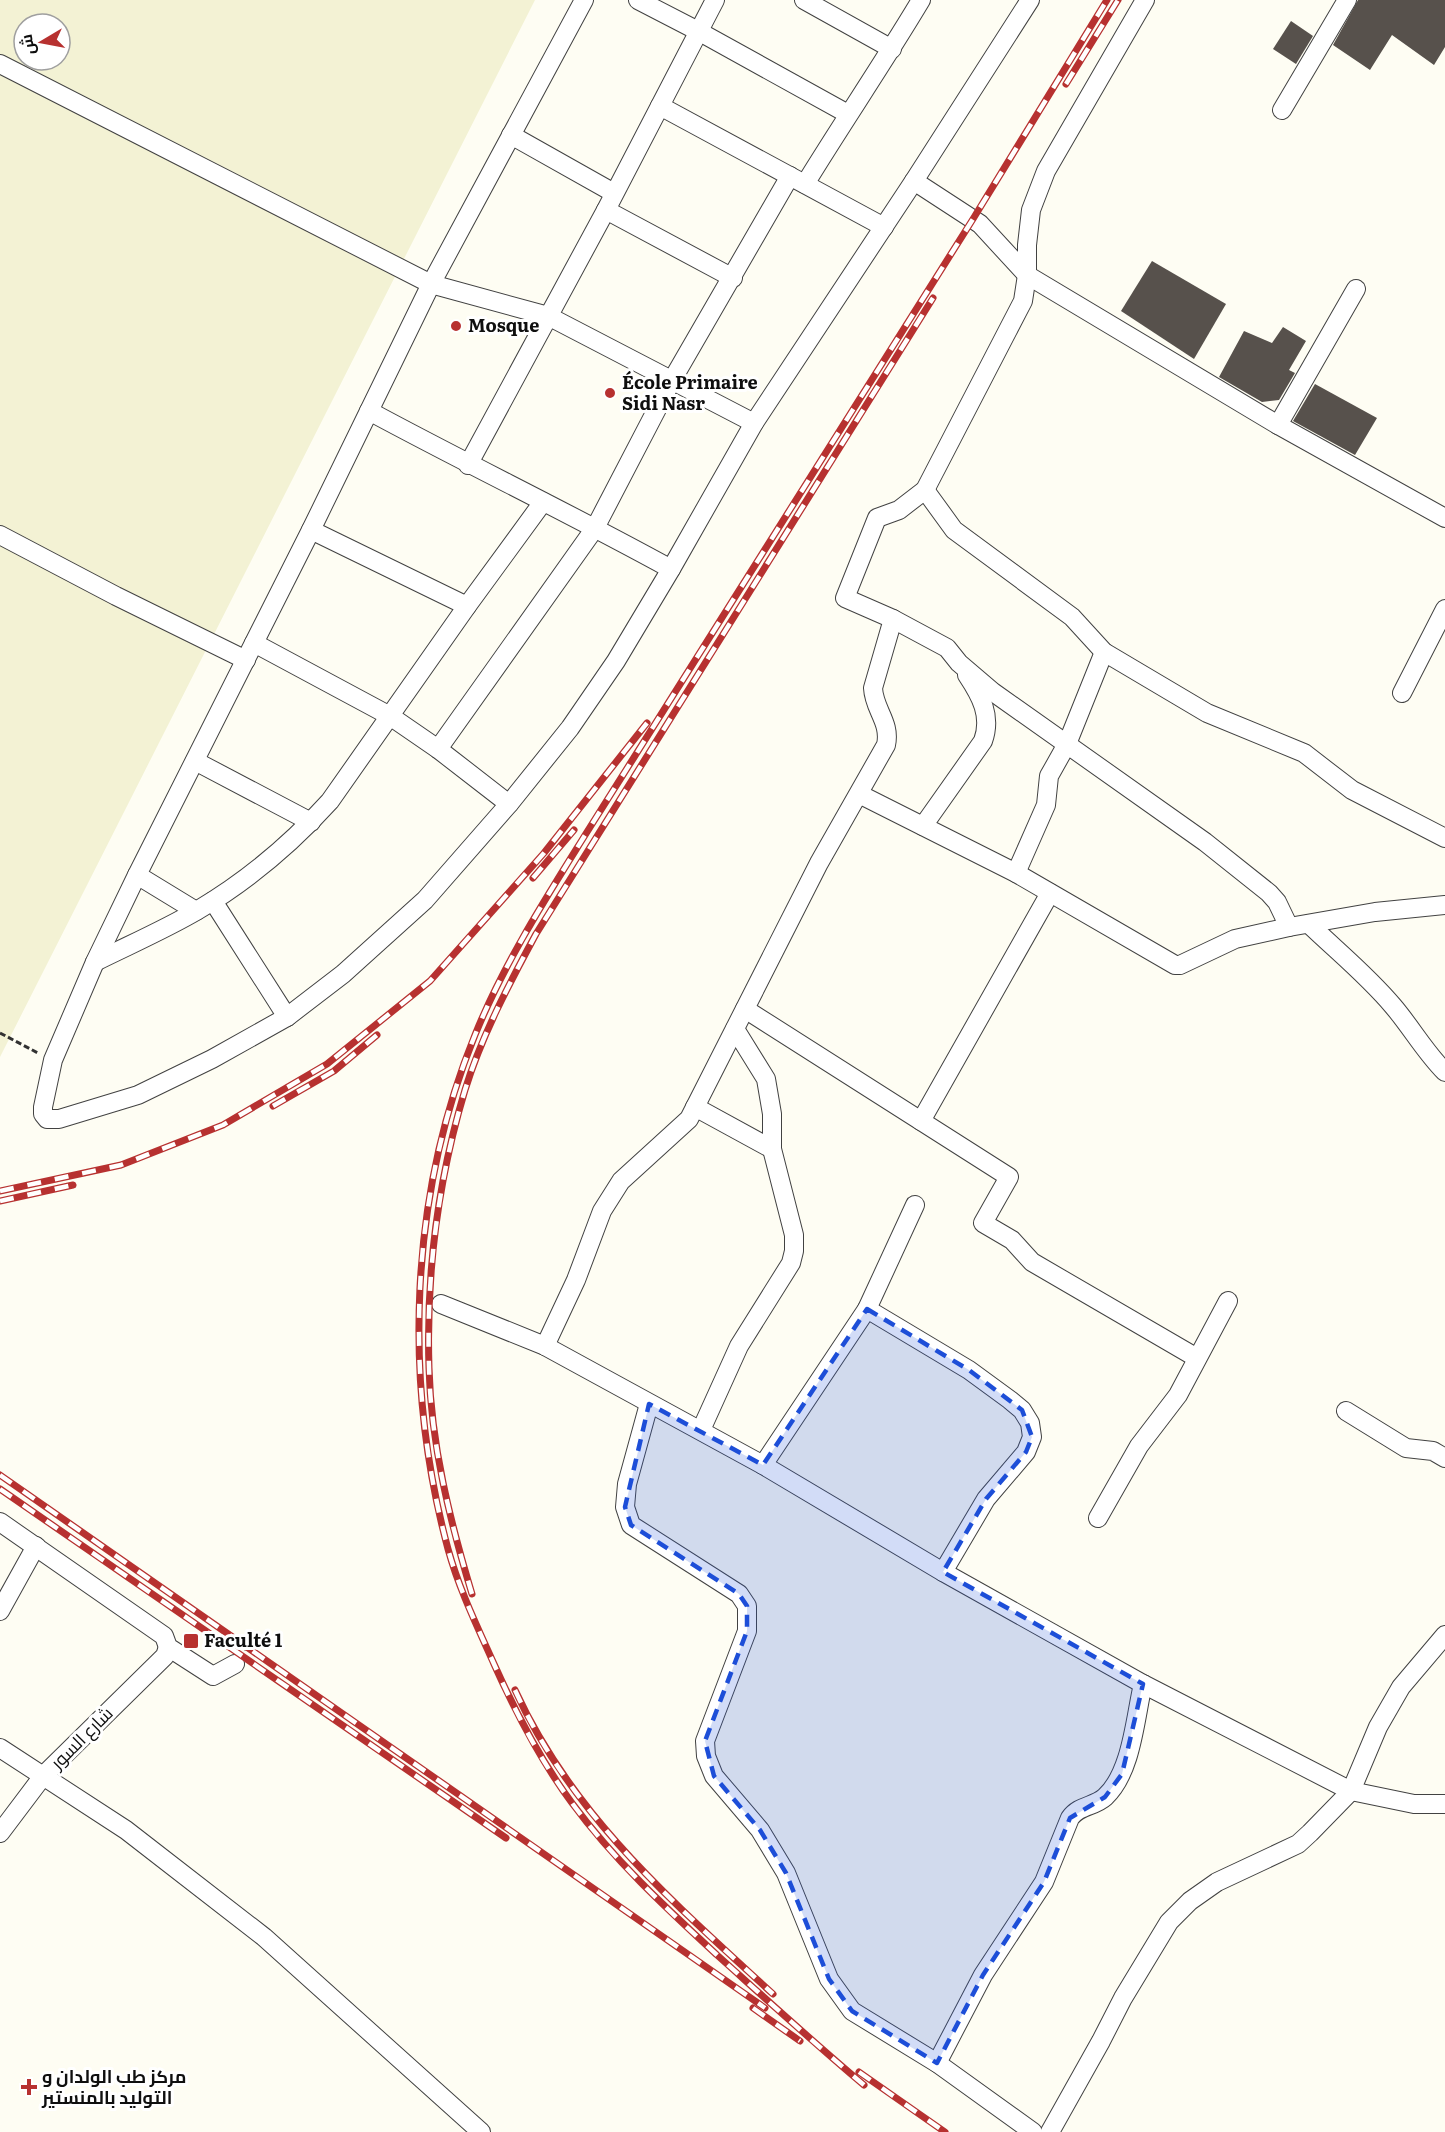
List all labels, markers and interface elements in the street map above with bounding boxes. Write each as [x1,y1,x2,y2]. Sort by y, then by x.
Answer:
north arrow [12,12,72,72]
text: ش [13,33,40,57]
place label: Mosque [468,311,539,338]
marker: Mosque [449,319,463,333]
place label: École Primaire Sidi Nasr [622,368,758,416]
marker: École Primaire Sidi Nasr [603,386,617,400]
place label: Faculté 1 [204,1626,283,1653]
marker: Faculté 1 [182,1632,200,1650]
street label: شارع السور [43,1700,118,1775]
place label: مركز طب الولدان و التوليد بالمنستير [41,2062,186,2110]
marker: مركز طب الولدان و التوليد بالمنستير [20,2078,38,2096]

